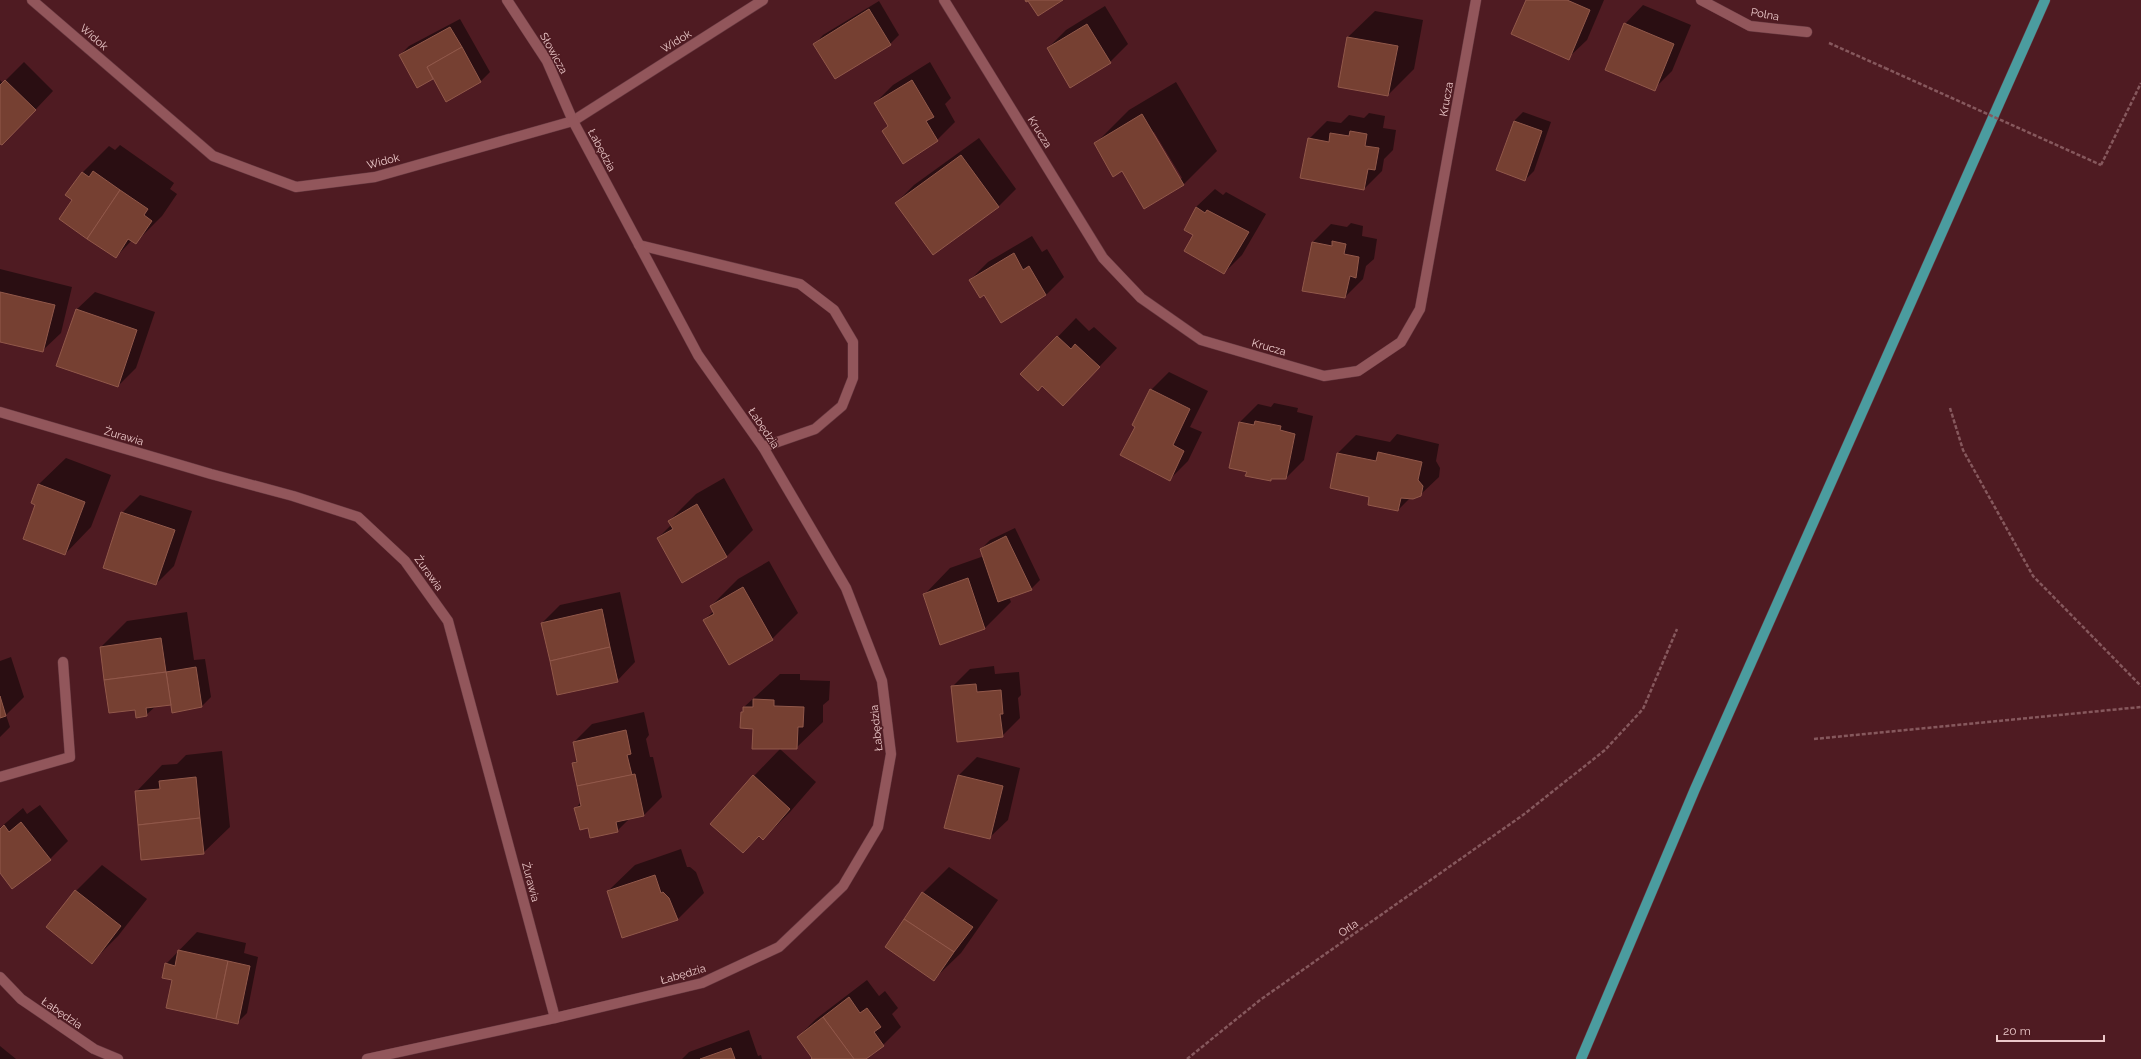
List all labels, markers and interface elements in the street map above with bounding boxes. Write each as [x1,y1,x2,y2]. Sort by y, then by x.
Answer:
street label: Polna [1750,6,1780,23]
street label: Widok [77,22,111,53]
street label: Widok [659,27,694,56]
street label: Słowicza [537,30,570,76]
street label: Krucza [1437,81,1456,117]
street label: Krucza [1025,114,1054,151]
street label: Łabędzia [585,127,618,174]
street label: Widok [365,151,401,172]
street label: Krucza [1250,336,1287,359]
street label: Łabędzia [745,405,782,451]
street label: Żurawia [103,425,145,448]
street label: Żurawia [411,553,446,593]
street label: Łabędzia [868,704,885,752]
street label: Żurawia [519,861,542,903]
street label: Orla [1336,917,1361,940]
street label: Łabędzia [659,962,707,987]
street label: Łabędzia [39,995,85,1032]
scale bar [1997,1017,2104,1043]
text: 20 m [2003,1024,2031,1038]

